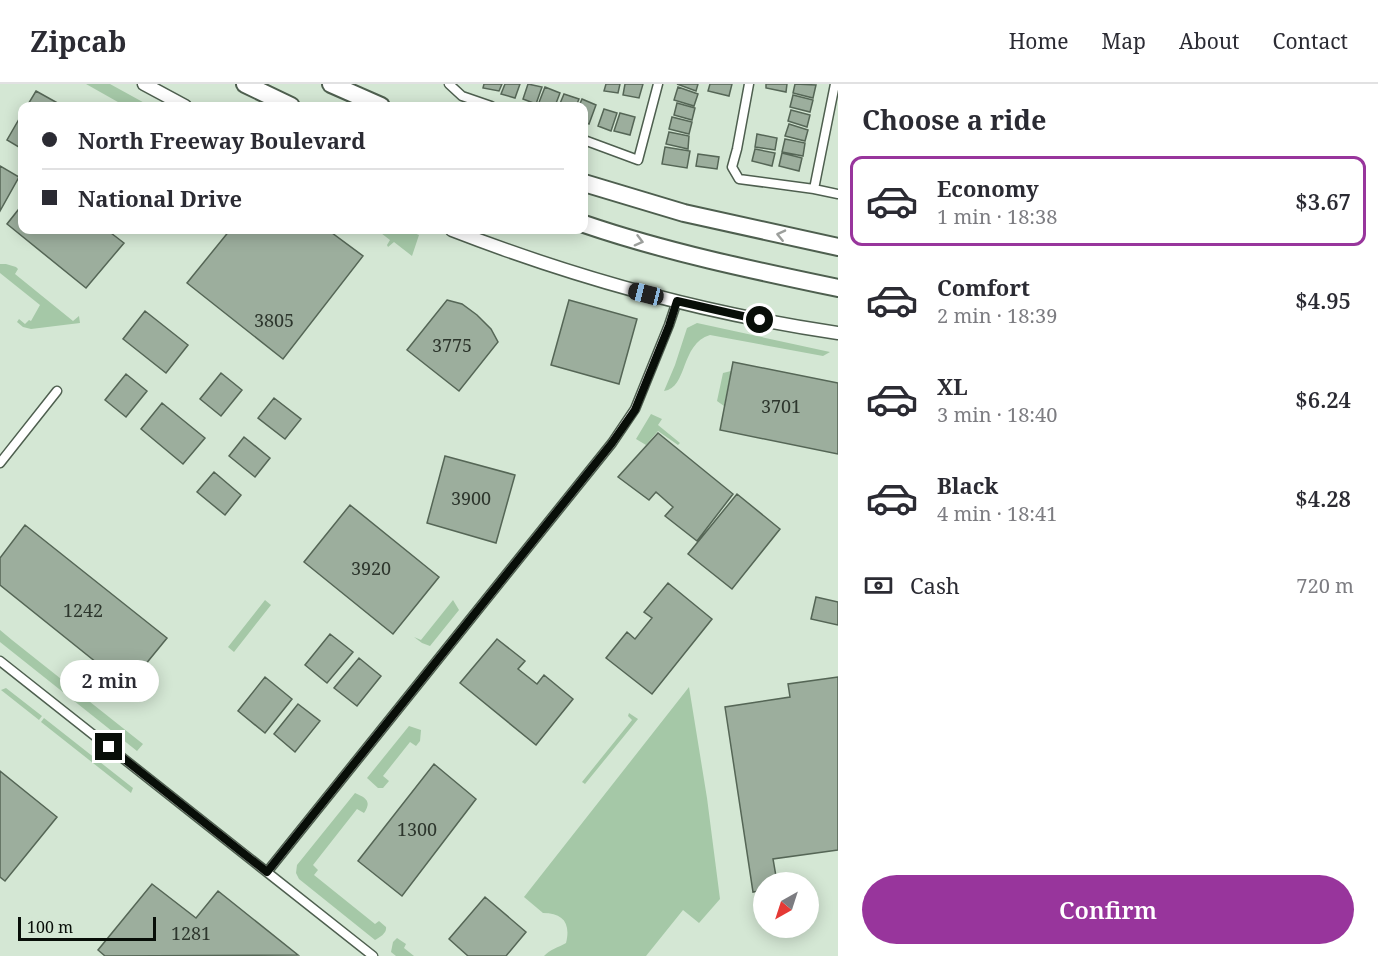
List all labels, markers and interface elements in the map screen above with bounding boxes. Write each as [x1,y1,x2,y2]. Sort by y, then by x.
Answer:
text: Zipcab [30,22,126,60]
text: Home [1009,27,1069,55]
text: Map [1102,27,1146,55]
text: About [1179,27,1240,55]
text: Contact [1273,27,1348,55]
text: Choose a ride [862,101,1047,138]
text: North Freeway Boulevard [78,125,366,155]
text: Economy [937,173,1039,203]
icon: car [865,174,919,228]
text: National Drive [78,183,242,213]
text: $3.67 [1295,186,1351,216]
text: 1 min · 18:38 [937,203,1057,230]
one-way arrow [776,230,786,243]
one-way arrow [634,233,644,246]
text: Comfort [937,272,1030,302]
icon: car [865,273,919,327]
car [626,281,666,307]
text: $4.95 [1295,285,1351,315]
text: 2 min · 18:39 [937,302,1057,329]
route start [746,306,773,333]
house number: 3805 [254,308,294,332]
house number: 3775 [432,333,472,357]
text: XL [937,371,968,401]
icon: car [865,372,919,426]
text: $6.24 [1295,384,1351,414]
house number: 3701 [761,394,801,418]
text: 3 min · 18:40 [937,401,1057,428]
text: Black [937,470,998,500]
icon: car [865,471,919,525]
text: $4.28 [1295,483,1351,513]
house number: 3900 [451,486,491,510]
text: 4 min · 18:41 [937,500,1057,527]
house number: 3920 [351,556,391,580]
icon: cash [862,569,895,602]
text: Cash [910,570,960,600]
text: 720 m [1296,572,1354,599]
house number: 1242 [63,598,103,622]
callout: 2 min [60,660,158,702]
text: 2 min [82,667,137,694]
route end [95,733,122,760]
house number: 1300 [397,817,437,841]
north arrow [753,872,819,938]
map controls [753,872,819,938]
button: Confirm [862,875,1354,944]
scale bar [18,914,156,942]
text: 100 m [27,916,73,938]
house number: 1281 [171,921,211,945]

